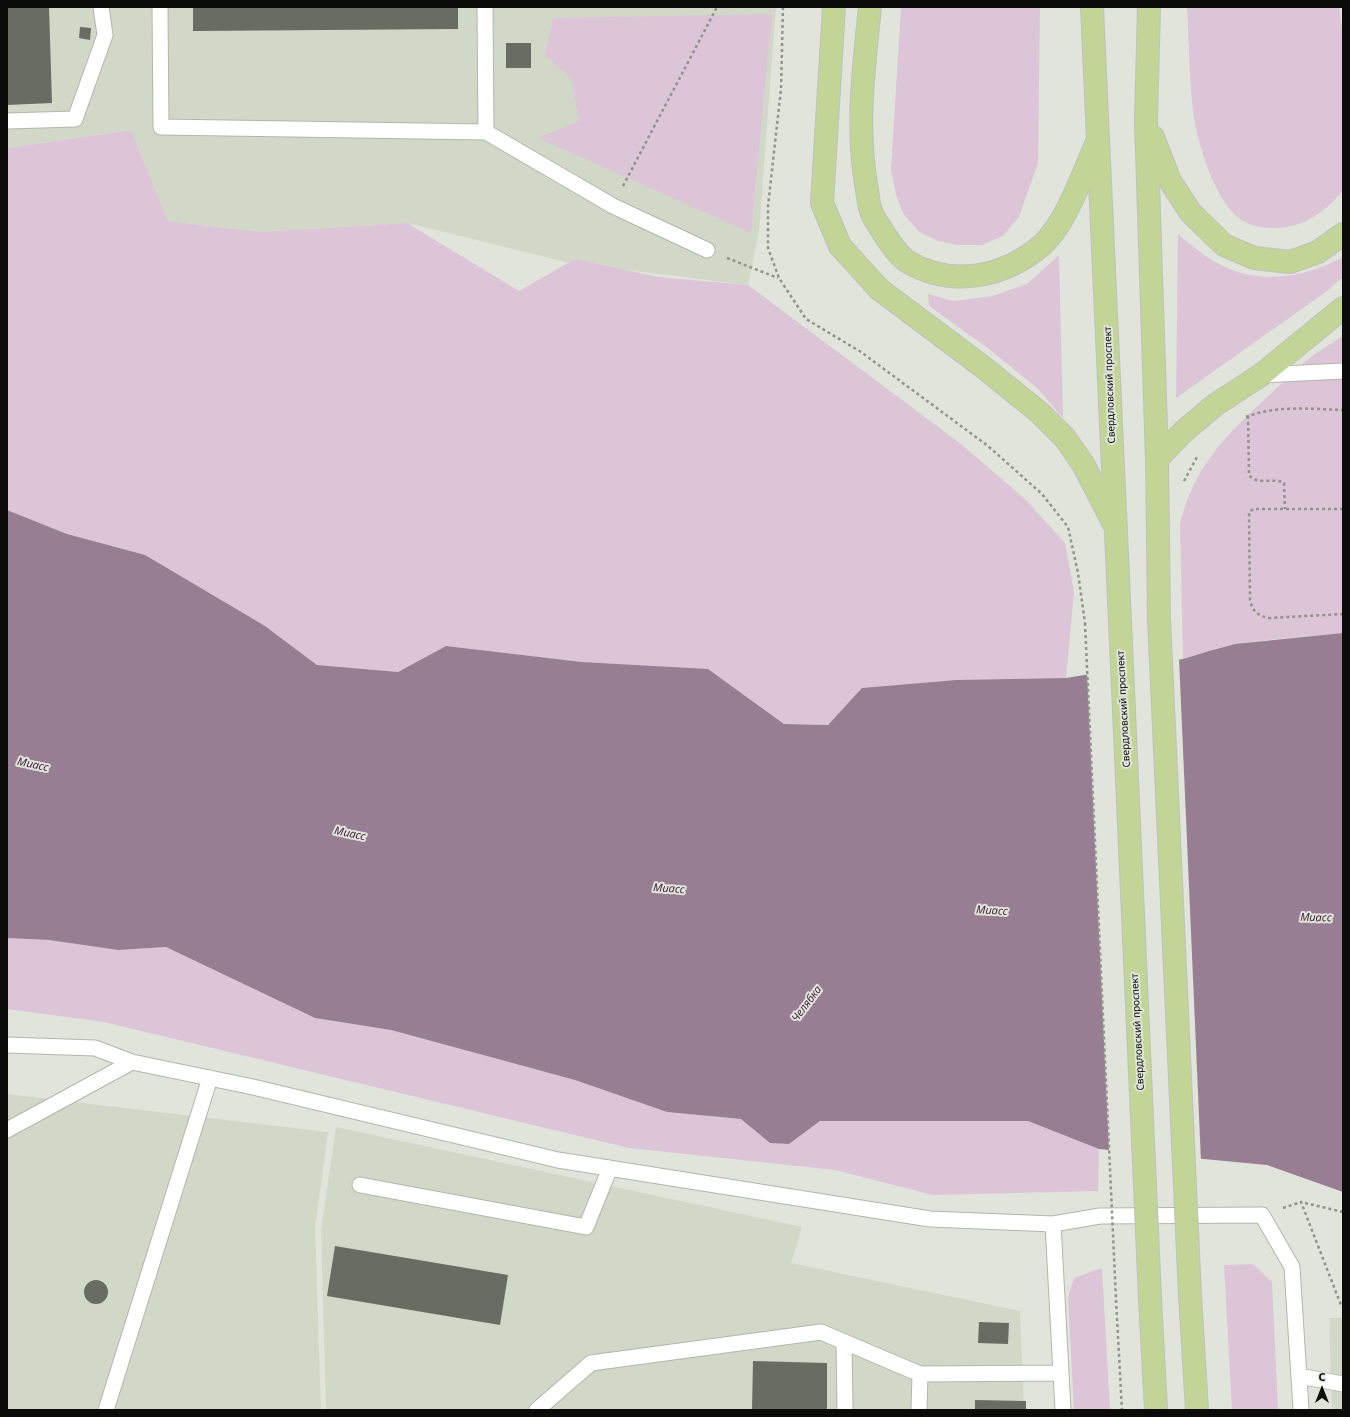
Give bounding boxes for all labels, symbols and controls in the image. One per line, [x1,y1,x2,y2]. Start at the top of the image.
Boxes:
street label: Свердловский проспект [1102,326,1118,444]
street label: Свердловский проспект [1115,650,1133,768]
water label: Миасс [16,755,50,775]
water label: Миасс [333,824,367,844]
water label: Миасс [653,881,685,897]
water label: Миасс [976,904,1008,918]
water label: Миасс [1300,911,1332,925]
street label: Свердловский проспект [1129,973,1147,1091]
water label: Челябка [789,983,825,1025]
north arrow [1302,1369,1342,1409]
text: С [1318,1369,1326,1384]

